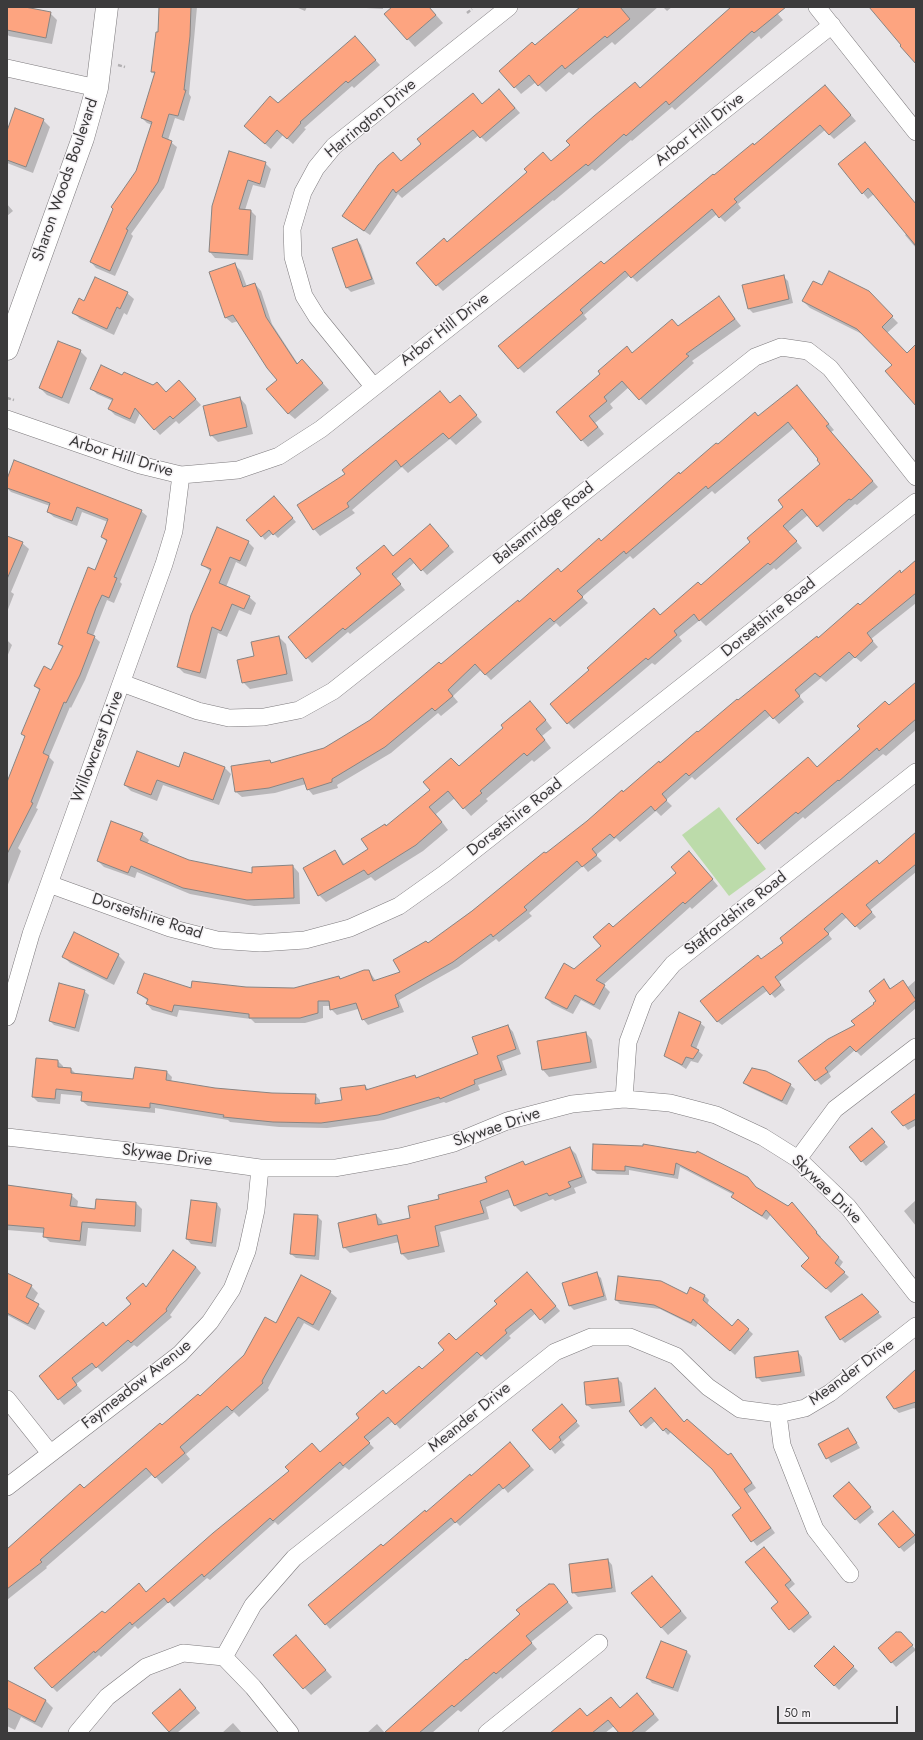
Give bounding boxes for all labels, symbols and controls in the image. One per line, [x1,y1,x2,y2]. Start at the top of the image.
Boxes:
street label: Harrington Drive [321,75,421,163]
street label: Arbor Hill Drive [652,89,748,171]
street label: Sharon Woods Boulevard [29,96,103,264]
street label: Arbor Hill Drive [397,289,493,371]
street label: Arbor Hill Drive [67,432,175,482]
street label: Balsamridge Road [490,479,598,569]
street label: Dorsetshire Road [718,574,820,662]
street label: Willowcrest Drive [68,688,128,806]
street label: Dorsetshire Road [464,775,566,861]
street label: Staffordshire Road [681,868,791,960]
street label: Dorsetshire Road [89,890,205,944]
street label: Skywae Drive [451,1104,543,1152]
street label: Skywae Drive [121,1141,213,1171]
street label: Skywae Drive [787,1152,865,1228]
street label: Faymeadow Avenue [78,1336,196,1434]
street label: Meander Drive [806,1336,898,1410]
street label: Meander Drive [425,1379,515,1457]
scale bar [779,1698,900,1724]
text: 50 m [784,1704,811,1722]

